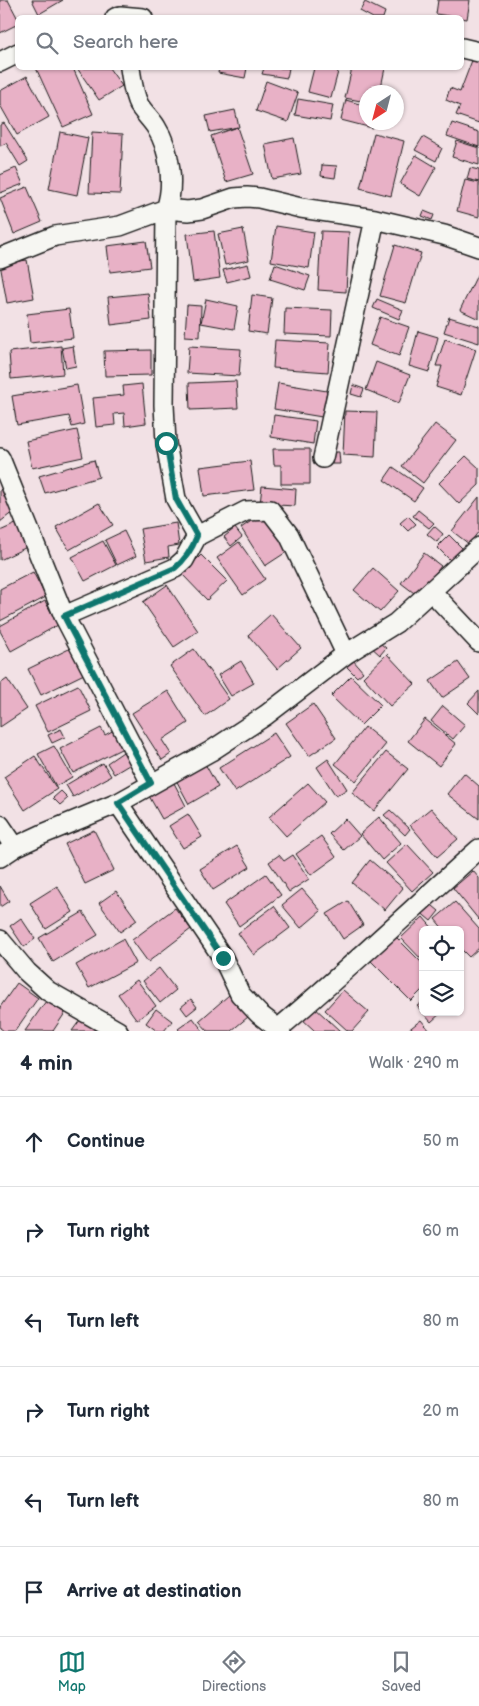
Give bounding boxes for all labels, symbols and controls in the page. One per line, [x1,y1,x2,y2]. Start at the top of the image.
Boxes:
search box [15,15,464,70]
icon: search [33,29,61,57]
text: Search here [73,31,178,54]
north arrow [359,85,404,130]
route start [155,432,178,455]
map controls [419,926,464,1016]
button: locate [419,926,464,971]
route end [212,947,235,970]
button: layers [419,971,464,1016]
text: 4 min [20,1051,73,1076]
text: Walk · 290 m [369,1054,459,1073]
icon: ahead [20,1128,48,1156]
text: Continue [67,1130,145,1153]
text: 50 m [423,1132,459,1151]
icon: right [20,1218,48,1246]
text: Turn right [67,1220,150,1243]
text: 60 m [422,1222,459,1241]
icon: left [20,1308,48,1336]
text: Turn left [67,1310,139,1333]
text: 80 m [423,1312,459,1331]
icon: right [20,1398,48,1426]
text: Turn right [67,1400,150,1423]
text: 20 m [423,1402,459,1421]
icon: left [20,1488,48,1516]
text: Turn left [67,1490,139,1513]
text: 80 m [423,1492,459,1511]
icon: arrive [20,1578,48,1606]
text: Arrive at destination [67,1580,242,1603]
tab: Map [58,1648,86,1695]
tab: Directions [202,1648,266,1695]
tab: Saved [382,1648,421,1695]

